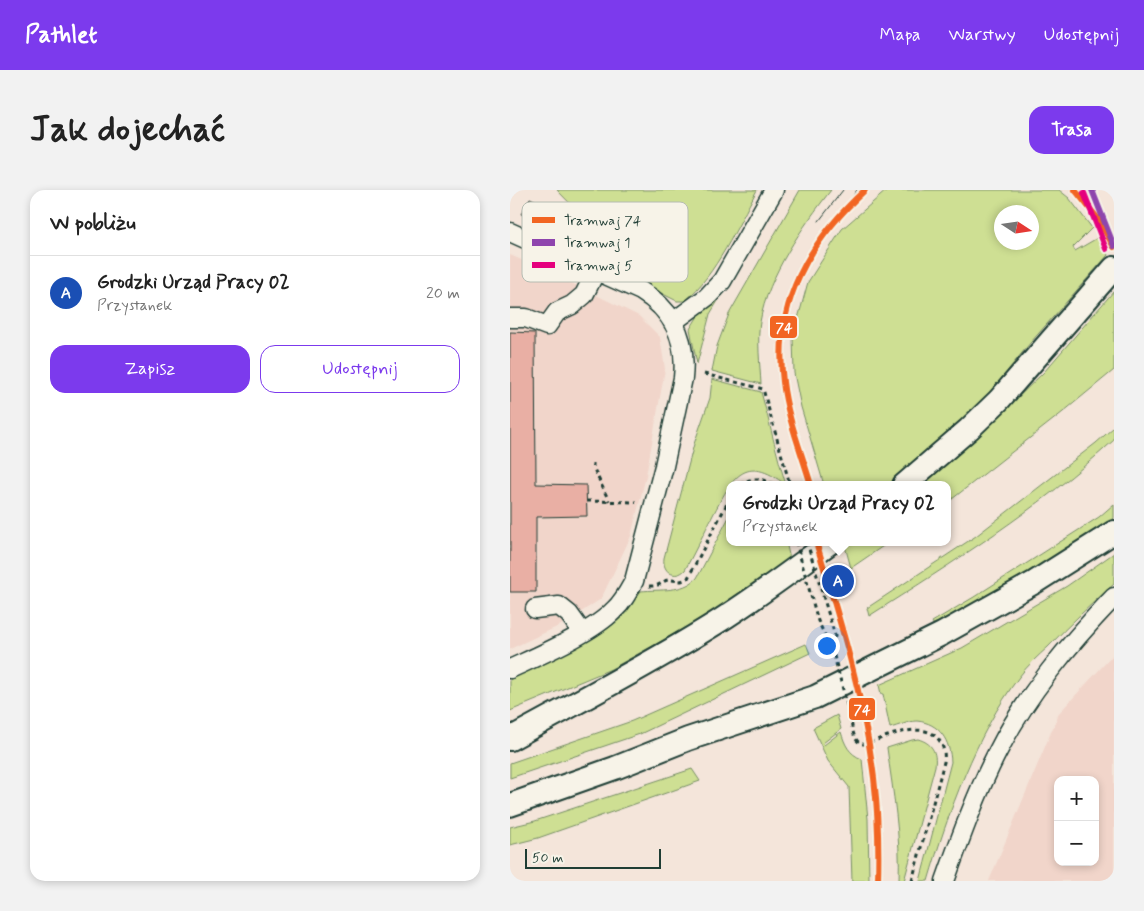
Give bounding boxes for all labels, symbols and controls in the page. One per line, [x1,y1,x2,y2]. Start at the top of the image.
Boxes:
text: Pathlet [25,20,97,51]
text: Mapa [880,23,921,47]
text: Warstwy [949,23,1016,47]
text: Udostępnij [1044,23,1119,47]
button: Trasa [1029,106,1114,154]
text: Jak dojechać [30,107,225,153]
legend [522,202,688,282]
north arrow [994,205,1039,250]
text: W pobliżu [50,209,136,237]
text: Tramwaj 74 [564,212,642,230]
text: Tramwaj 1 [564,234,631,252]
text: Tramwaj 5 [564,257,633,275]
text: Grodzki Urząd Pracy 02 [97,270,289,295]
text: A [61,283,71,304]
text: 20 m [426,283,460,304]
text: Przystanek [97,295,172,316]
line badge: 74 [769,315,798,339]
text: 74 [776,319,793,337]
button: Zapisz [50,345,250,393]
button: Udostępnij [260,345,460,393]
popup [726,481,951,546]
text: Grodzki Urząd Pracy 02 [742,491,935,516]
text: Przystanek [742,516,817,537]
pin: A [822,562,854,600]
your location [814,633,840,659]
line badge: 74 [848,697,876,721]
text: 74 [854,701,871,719]
map controls [1054,776,1099,866]
button: + [1054,776,1099,821]
button: − [1054,821,1099,866]
scale bar [525,846,661,869]
text: 50 m [532,849,563,867]

